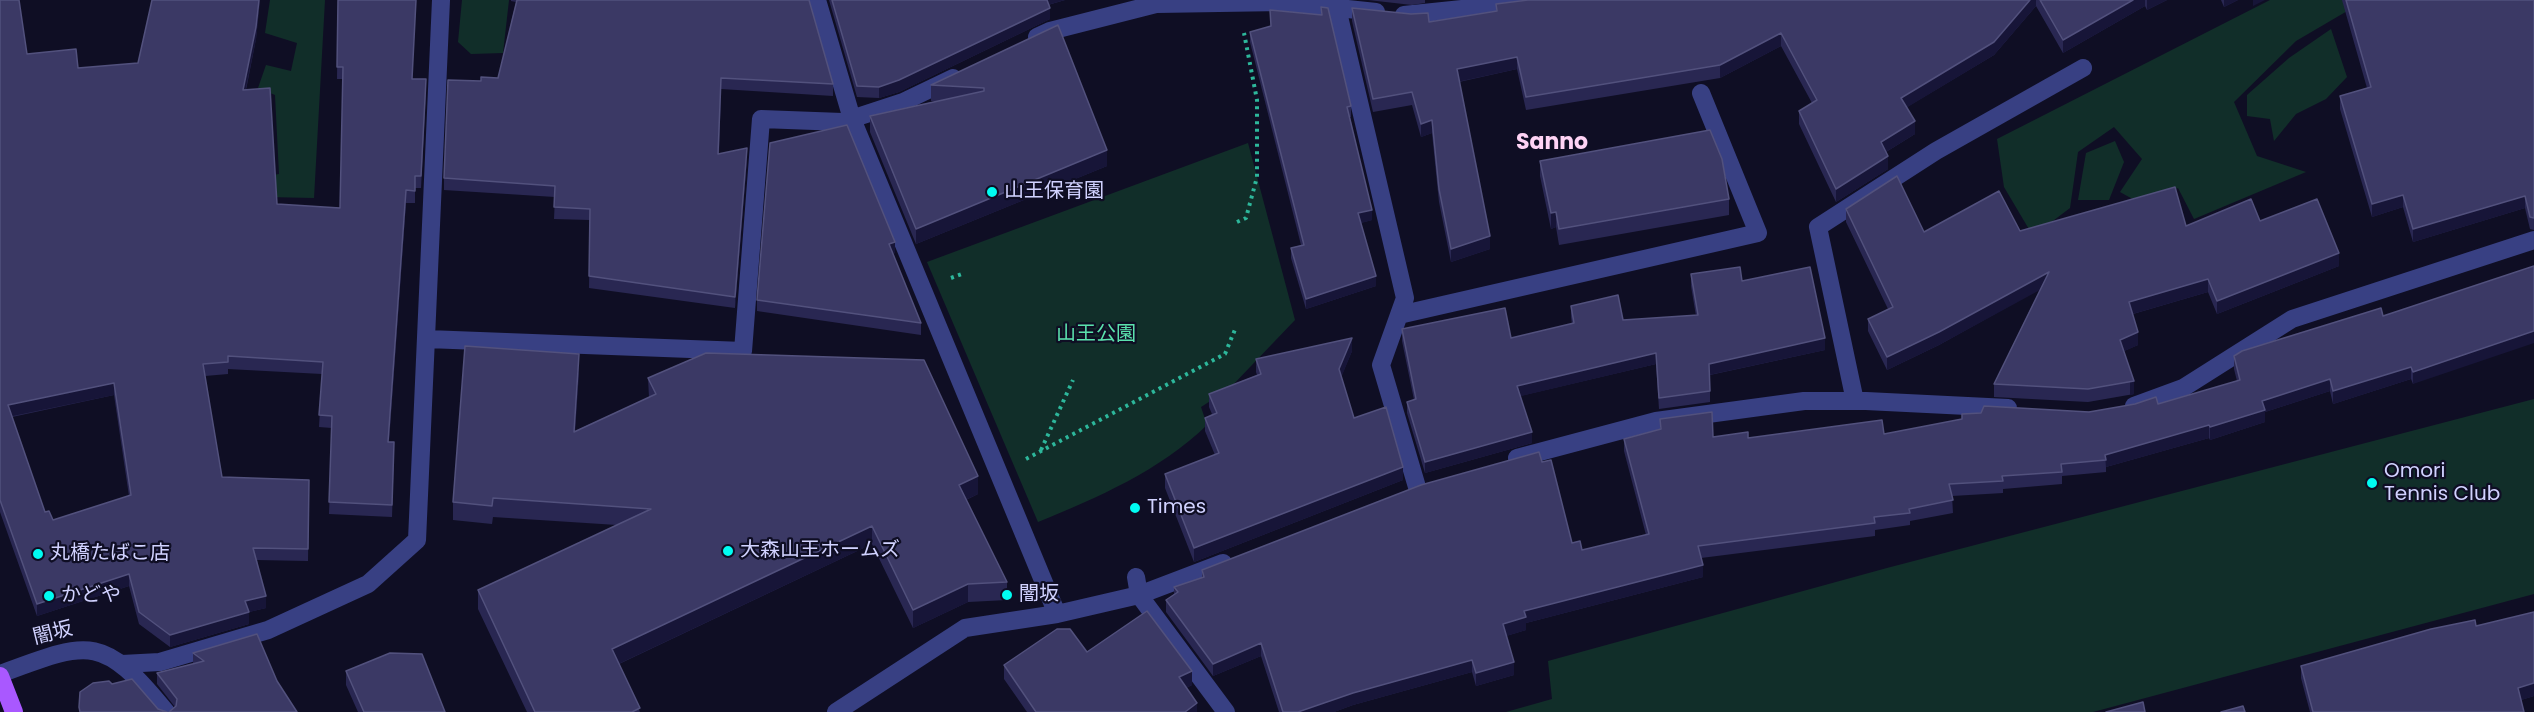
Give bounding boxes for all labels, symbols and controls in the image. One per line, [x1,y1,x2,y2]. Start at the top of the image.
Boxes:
district label: Sanno [1516,130,1588,156]
place label: 山王保育園 [1004,180,1104,204]
marker: 山王保育園 [985,185,999,199]
park label: 山王公園 [1056,323,1136,347]
place label: Omori Tennis Club [2384,460,2500,507]
marker: Omori Tennis Club [2365,476,2379,490]
place label: Times [1147,496,1206,520]
marker: Times [1128,501,1142,515]
place label: 大森山王ホームズ [740,539,900,563]
place label: 丸橋たばこ店 [50,542,170,566]
marker: 大森山王ホームズ [721,544,735,558]
marker: 丸橋たばこ店 [31,547,45,561]
place label: 闇坂 [1019,583,1059,607]
place label: かどや [61,584,121,608]
marker: 闇坂 [1000,588,1014,602]
marker: かどや [42,589,56,603]
street label: 闇坂 [31,618,75,650]

